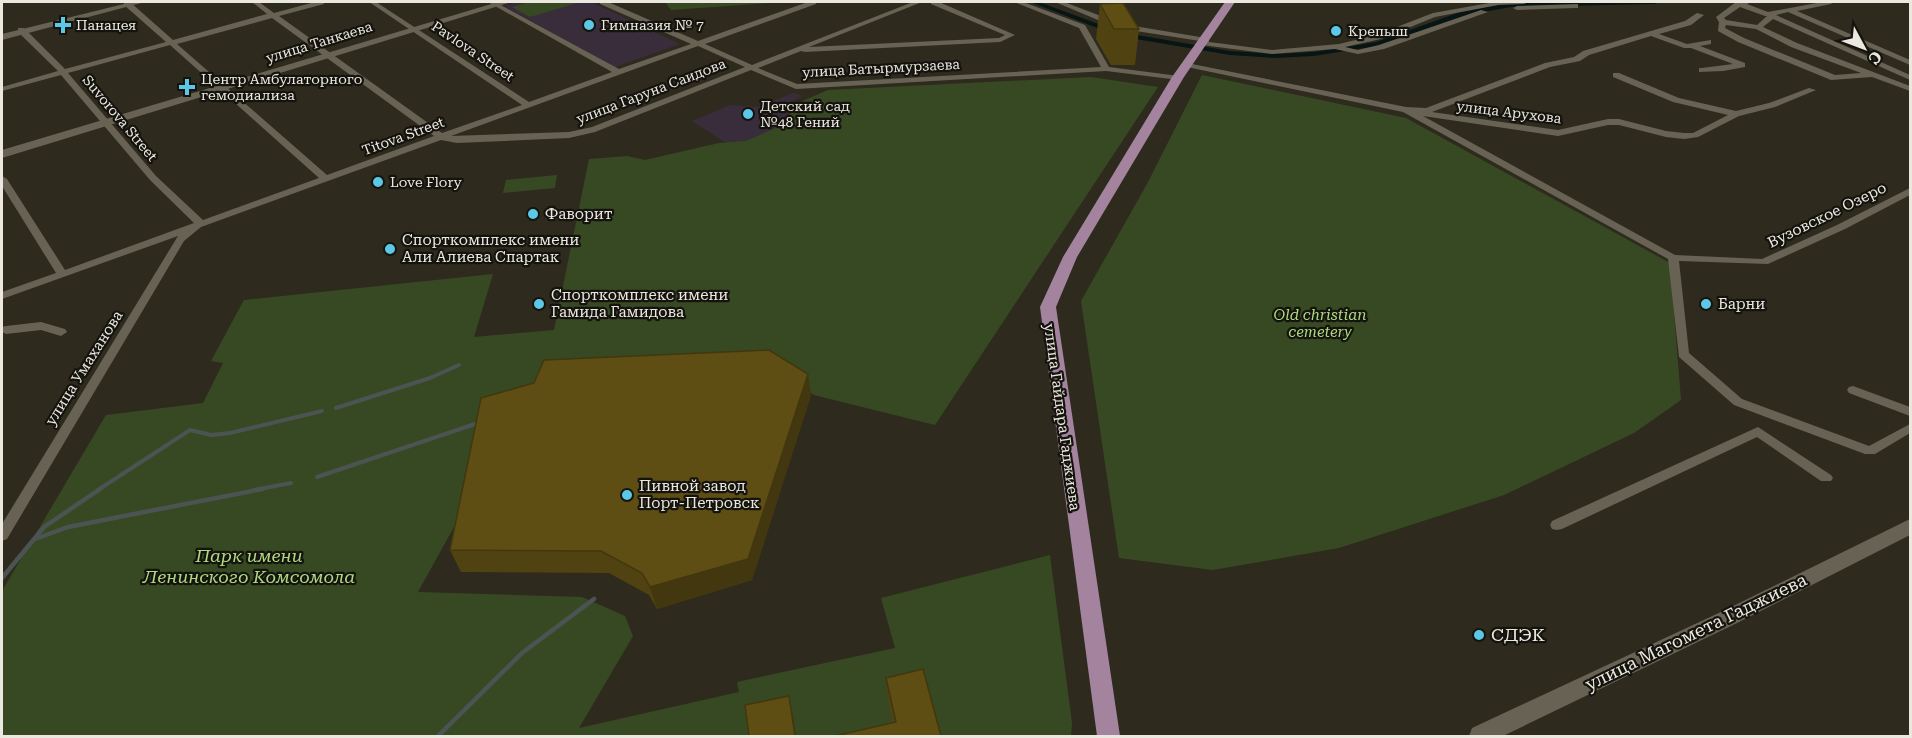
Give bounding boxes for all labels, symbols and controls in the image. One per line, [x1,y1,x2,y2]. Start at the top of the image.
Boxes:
marker: Панацея [54,16,72,34]
place label: Панацея [76,17,136,33]
place label: Гимназия № 7 [601,17,704,33]
street label: улица Танкаева [264,18,375,66]
street label: Pavlova Street [429,18,517,84]
marker: Гимназия № 7 [582,18,596,32]
north arrow [1834,18,1894,78]
place label: Крепыш [1348,23,1408,39]
marker: Крепыш [1329,24,1343,38]
text: С [1864,47,1886,68]
street label: улица Гаруна Саидова [574,55,728,127]
street label: улица Батырмурзаева [802,56,961,80]
place label: Центр Амбулаторного гемодиализа [201,71,362,103]
street label: Suvorova Street [80,72,160,164]
marker: Центр Амбулаторного гемодиализа [178,78,196,96]
place label: Детский сад №48 Гений [760,98,850,130]
street label: улица Арухова [1456,98,1563,126]
marker: Детский сад №48 Гений [741,107,755,121]
street label: Titova Street [360,114,446,158]
place label: Love Flory [390,174,462,190]
marker: Love Flory [371,175,385,189]
street label: Вузовское Озеро [1765,178,1889,252]
place label: Фаворит [545,205,612,223]
marker: Фаворит [526,207,540,221]
place label: Спорткомплекс имени Али Алиева Спартак [402,231,579,266]
marker: Спорткомплекс имени Али Алиева Спартак [383,242,397,256]
place label: Спорткомплекс имени Гамида Гамидова [551,286,728,321]
place label: Барни [1718,295,1765,313]
marker: Спорткомплекс имени Гамида Гамидова [532,297,546,311]
marker: Барни [1699,297,1713,311]
park label: Old сhristian cemetery [1274,306,1366,341]
street label: улица Умаханова [41,307,127,429]
street label: улица Гайдара Гаджиева [1040,322,1084,512]
place label: Пивной завод Порт-Петровск [639,477,760,512]
marker: Пивной завод Порт-Петровск [620,488,634,502]
park label: Парк имени Ленинского Комсомола [142,545,355,587]
street label: улица Магомета Гаджиева [1582,569,1810,694]
place label: СДЭК [1491,624,1545,645]
marker: СДЭК [1472,628,1486,642]

